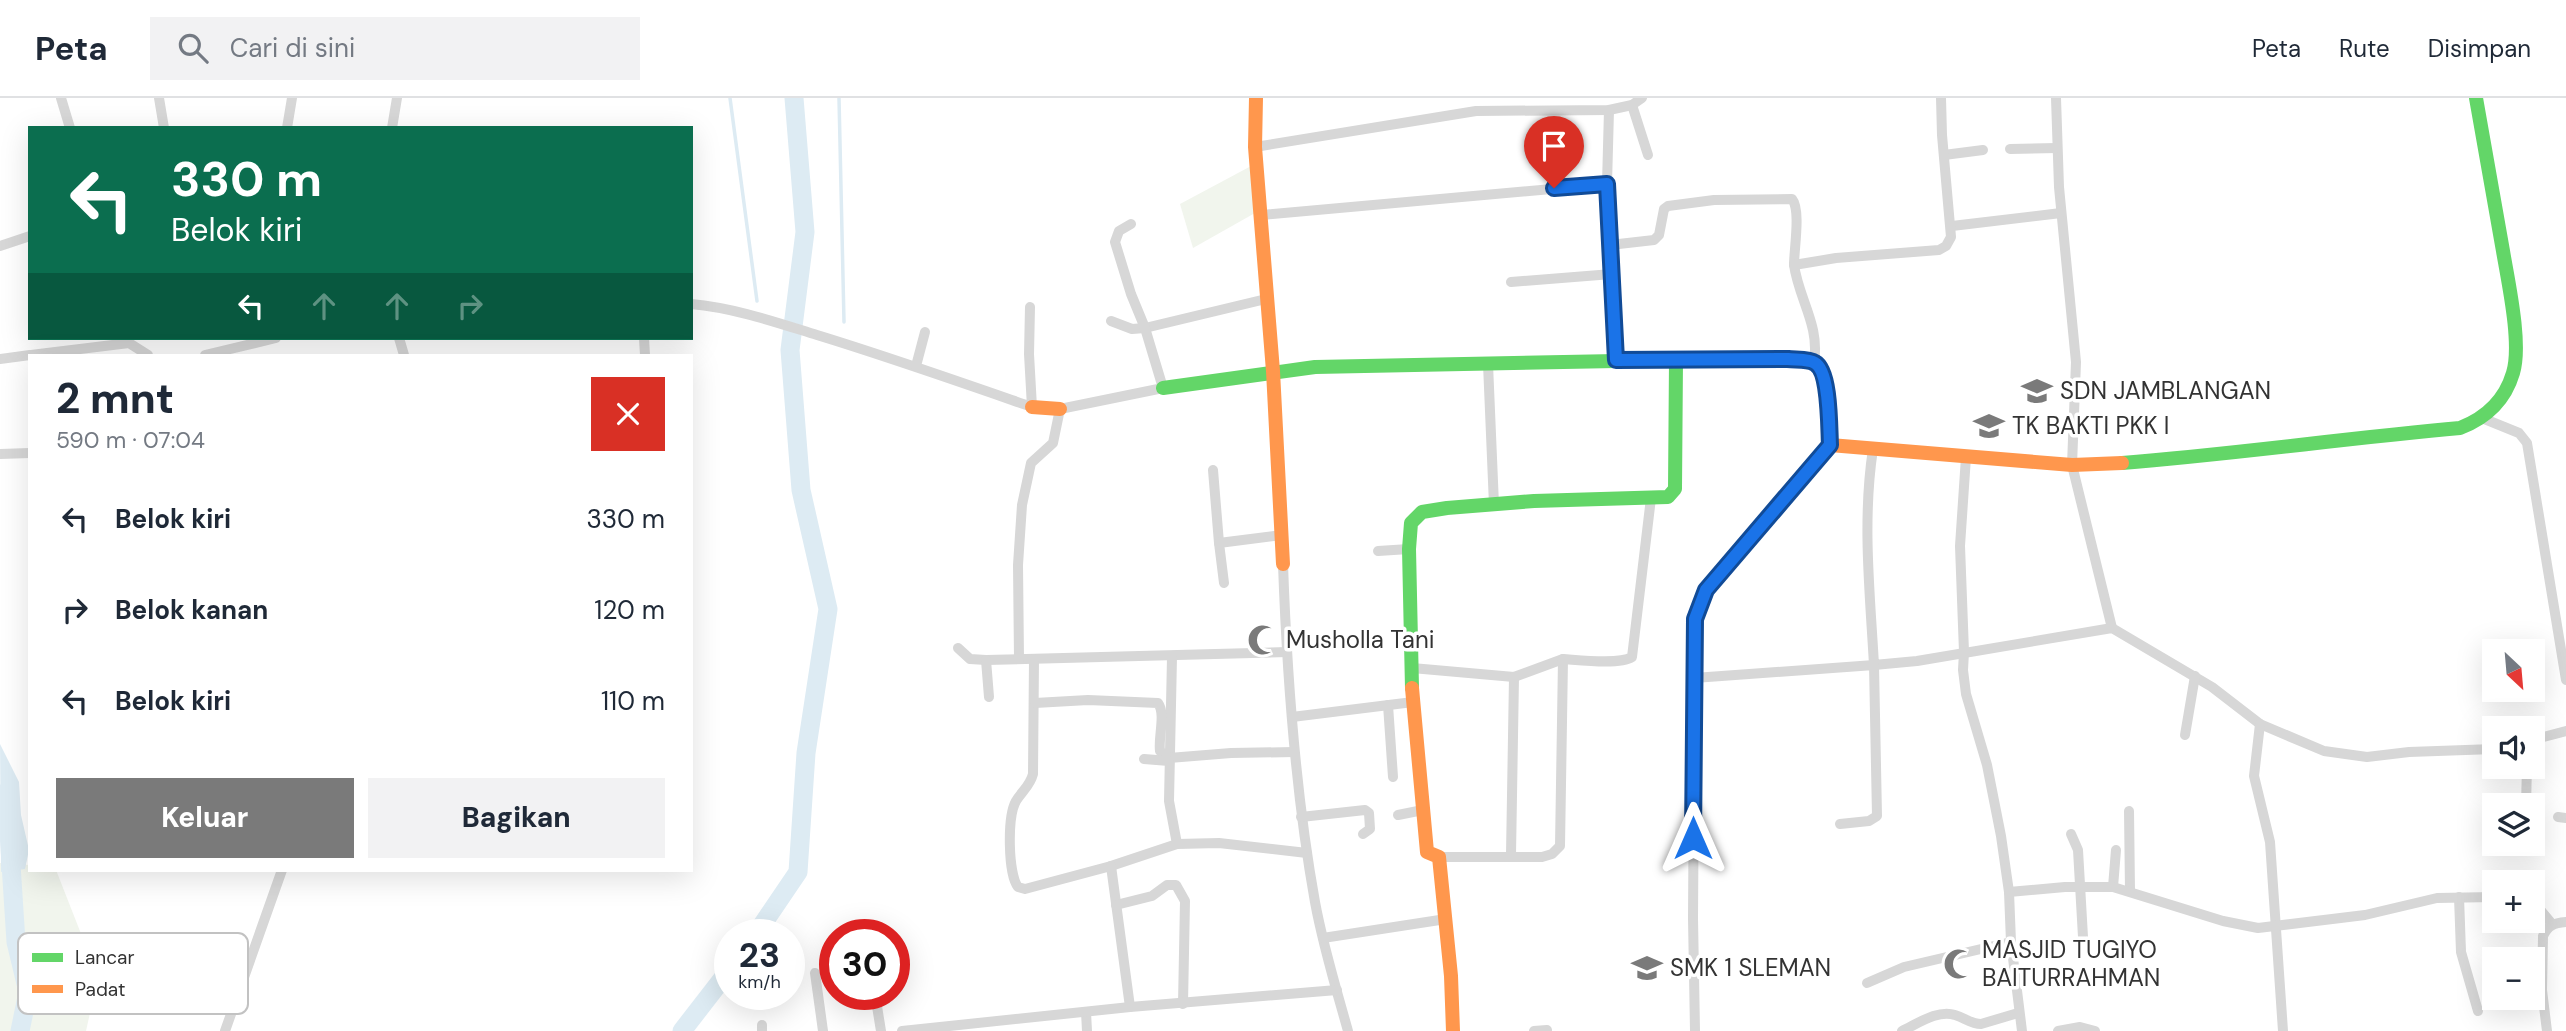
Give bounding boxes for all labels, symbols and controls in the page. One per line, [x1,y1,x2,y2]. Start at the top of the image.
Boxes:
search box [150,17,640,80]
text: Peta [35,27,108,70]
icon: search [174,29,212,67]
text: Cari di sini [230,31,355,65]
text: Peta [2252,33,2301,64]
text: Rute [2339,33,2390,64]
text: Disimpan [2428,33,2531,64]
pin [1524,116,1584,188]
icon: arrive [1535,127,1573,165]
text: 330 m [171,147,322,211]
icon: left [56,154,147,245]
text: Belok kiri [171,209,303,251]
icon: left [232,287,270,325]
icon: ahead [305,287,343,325]
icon: ahead [378,287,416,325]
icon: right [451,287,489,325]
text: 2 mnt [56,371,174,426]
school or university icon: SDN JAMBLANGAN [2020,374,2054,408]
place label: SDN JAMBLANGAN [2060,375,2271,406]
button: close [591,377,665,451]
school or university icon: TK BAKTI PKK I [1972,409,2006,443]
place label: TK BAKTI PKK I [2012,410,2169,441]
text: 590 m · 07:04 [56,425,205,455]
icon: left [56,500,94,538]
text: Belok kiri [115,502,231,536]
text: 330 m [586,502,665,536]
icon: right [56,591,94,629]
text: Belok kanan [115,593,268,627]
text: 120 m [594,593,665,627]
mosque icon: Musholla Tani [1246,623,1280,657]
place label: Musholla Tani [1286,624,1434,655]
north arrow [2482,639,2544,702]
map controls [2482,639,2545,1010]
icon: left [56,682,94,720]
text: Belok kiri [115,684,231,718]
text: 110 m [601,684,665,718]
button: sound [2482,716,2545,779]
button: Keluar [56,778,354,858]
button: Bagikan [368,778,665,858]
button: layers [2482,793,2545,856]
position arrow [1656,801,1730,875]
button: + [2482,870,2545,933]
speed limit sign: 30 [819,919,910,1010]
text: 23 [739,932,780,978]
legend [18,933,248,1014]
place label: MASJID TUGIYO BAITURRAHMAN [1982,934,2160,993]
text: Lancar [75,945,135,970]
mosque icon: MASJID TUGIYO BAITURRAHMAN [1942,947,1976,981]
button: − [2482,947,2545,1010]
school or university icon: SMK 1 SLEMAN [1630,951,1664,985]
place label: SMK 1 SLEMAN [1670,952,1831,983]
text: km/h [738,970,781,994]
text: Padat [75,977,125,1002]

